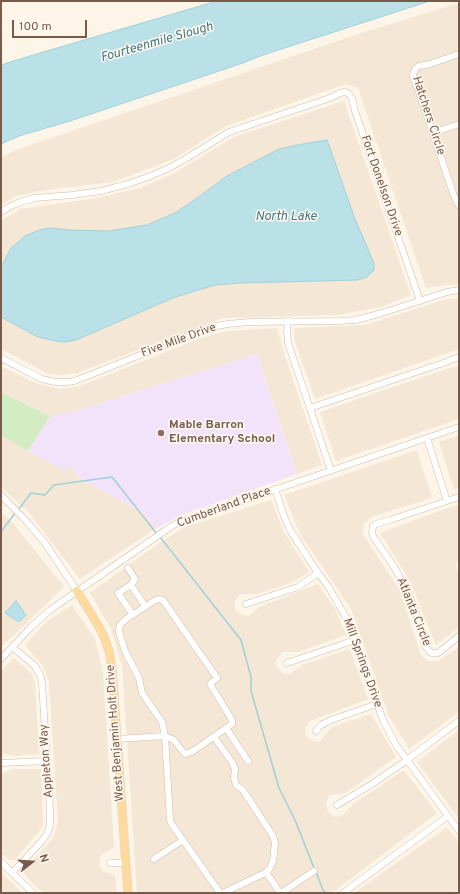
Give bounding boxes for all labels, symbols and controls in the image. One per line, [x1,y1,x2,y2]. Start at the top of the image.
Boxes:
scale bar [14,12,89,38]
text: 100 m [19,19,52,35]
water label: Fourteenmile Slough [99,20,215,66]
street label: Hatchers Circle [409,75,447,157]
street label: Fort Donelson Drive [357,134,405,238]
water label: North Lake [255,209,317,225]
street label: Five Mile Drive [140,321,218,361]
place label: Mable Barron Elementary School [169,419,275,447]
marker: Mable Barron Elementary School [156,428,166,438]
street label: Cumberland Place [175,484,273,532]
street label: Atlanta Circle [393,576,433,648]
street label: Mill Springs Drive [339,616,385,710]
street label: West Benjamin Holt Drive [104,664,128,802]
street label: Appleton Way [37,724,57,798]
north arrow [12,842,52,882]
text: N [36,853,51,864]

